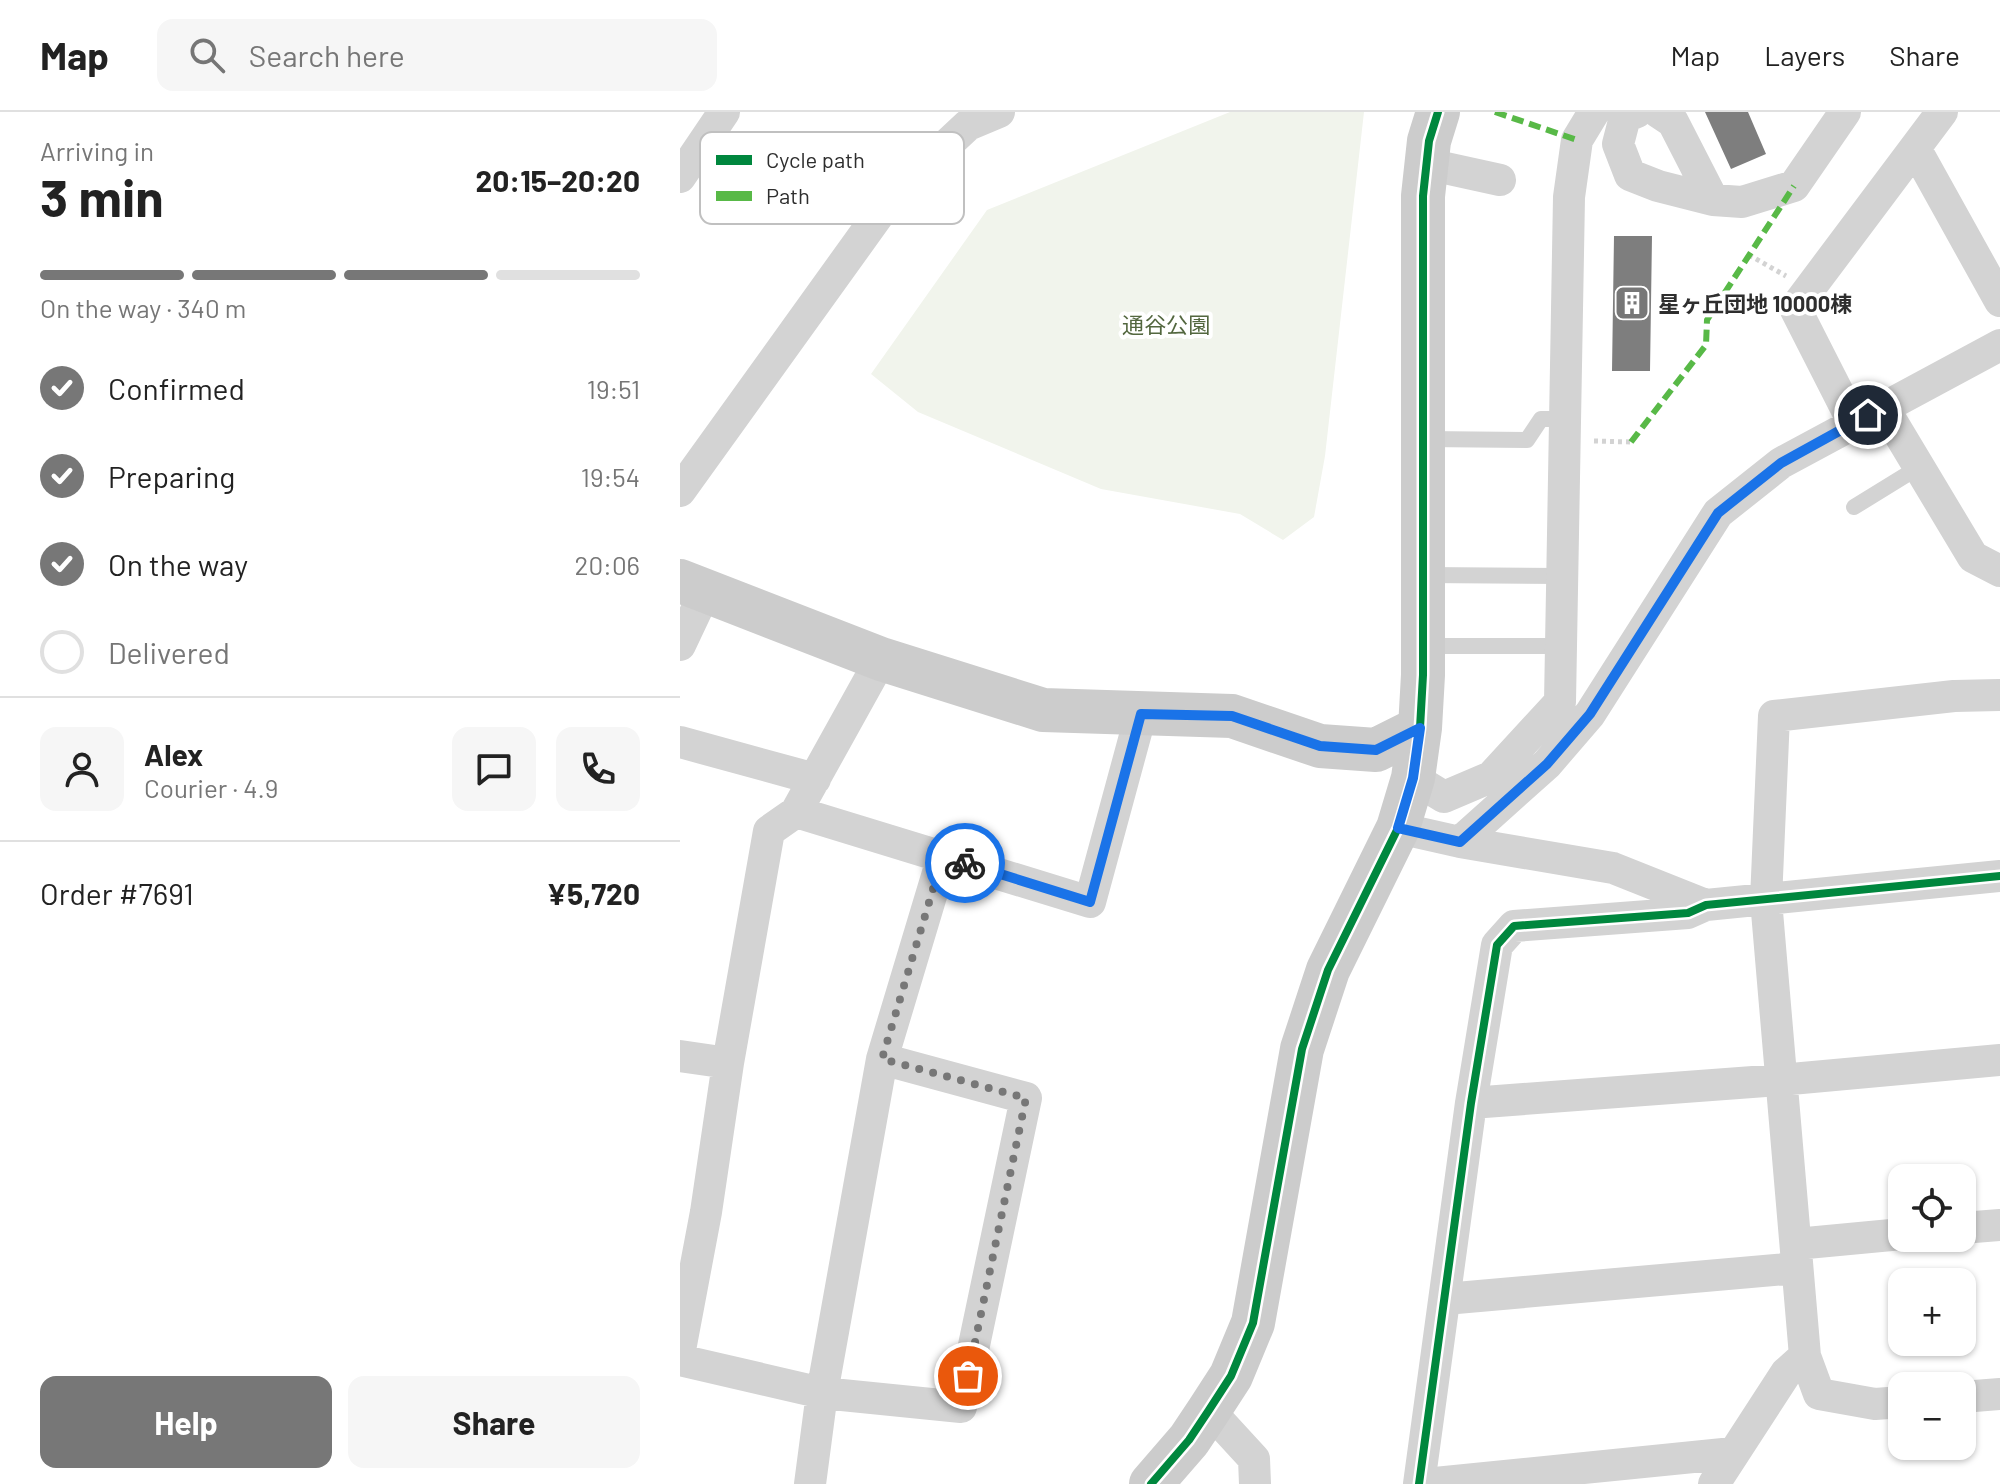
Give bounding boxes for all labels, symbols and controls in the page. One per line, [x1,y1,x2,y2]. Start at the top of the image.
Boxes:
search box [157,19,717,91]
text: Map [40,32,109,78]
icon: search [185,33,229,77]
text: Search here [249,37,405,73]
text: Map [1670,38,1720,72]
text: Layers [1764,38,1845,72]
text: Share [1889,38,1960,72]
legend [700,132,964,224]
text: Arriving in [40,135,154,166]
text: Cycle path [766,146,865,172]
text: 20:15–20:20 [475,162,640,198]
text: 3 min [40,165,164,227]
text: Path [766,182,810,208]
building icon: 星ヶ丘団地 10000棟 [1613,284,1651,322]
place label: 星ヶ丘団地 10000棟 [1658,290,1852,316]
text: On the way · 340 m [40,292,246,323]
park label: 通谷公園 [1122,311,1210,337]
icon: check [40,366,84,410]
text: Confirmed [108,370,245,406]
text: 19:51 [587,373,640,404]
pin [1834,381,1902,449]
icon: home [1846,393,1890,437]
icon: check [40,454,84,498]
text: Preparing [108,458,235,494]
text: 19:54 [581,461,640,492]
icon: check [40,542,84,586]
text: On the way [108,546,248,582]
text: 20:06 [574,549,640,580]
text: Delivered [108,634,230,670]
button: person [40,727,124,811]
button: chat [452,727,536,811]
button: phone [556,727,640,811]
text: Alex [144,736,203,772]
text: Courier · 4.9 [144,772,278,803]
courier [925,823,1005,903]
icon: bike [943,841,987,885]
text: Order #7691 [40,875,194,911]
text: ¥5,720 [547,875,640,911]
map controls [1888,1164,1976,1460]
button: locate [1888,1164,1976,1252]
button: + [1888,1268,1976,1356]
pin [934,1342,1002,1410]
icon: bag [946,1354,990,1398]
button: − [1888,1372,1976,1460]
button: Help [40,1376,332,1468]
button: Share [348,1376,640,1468]

